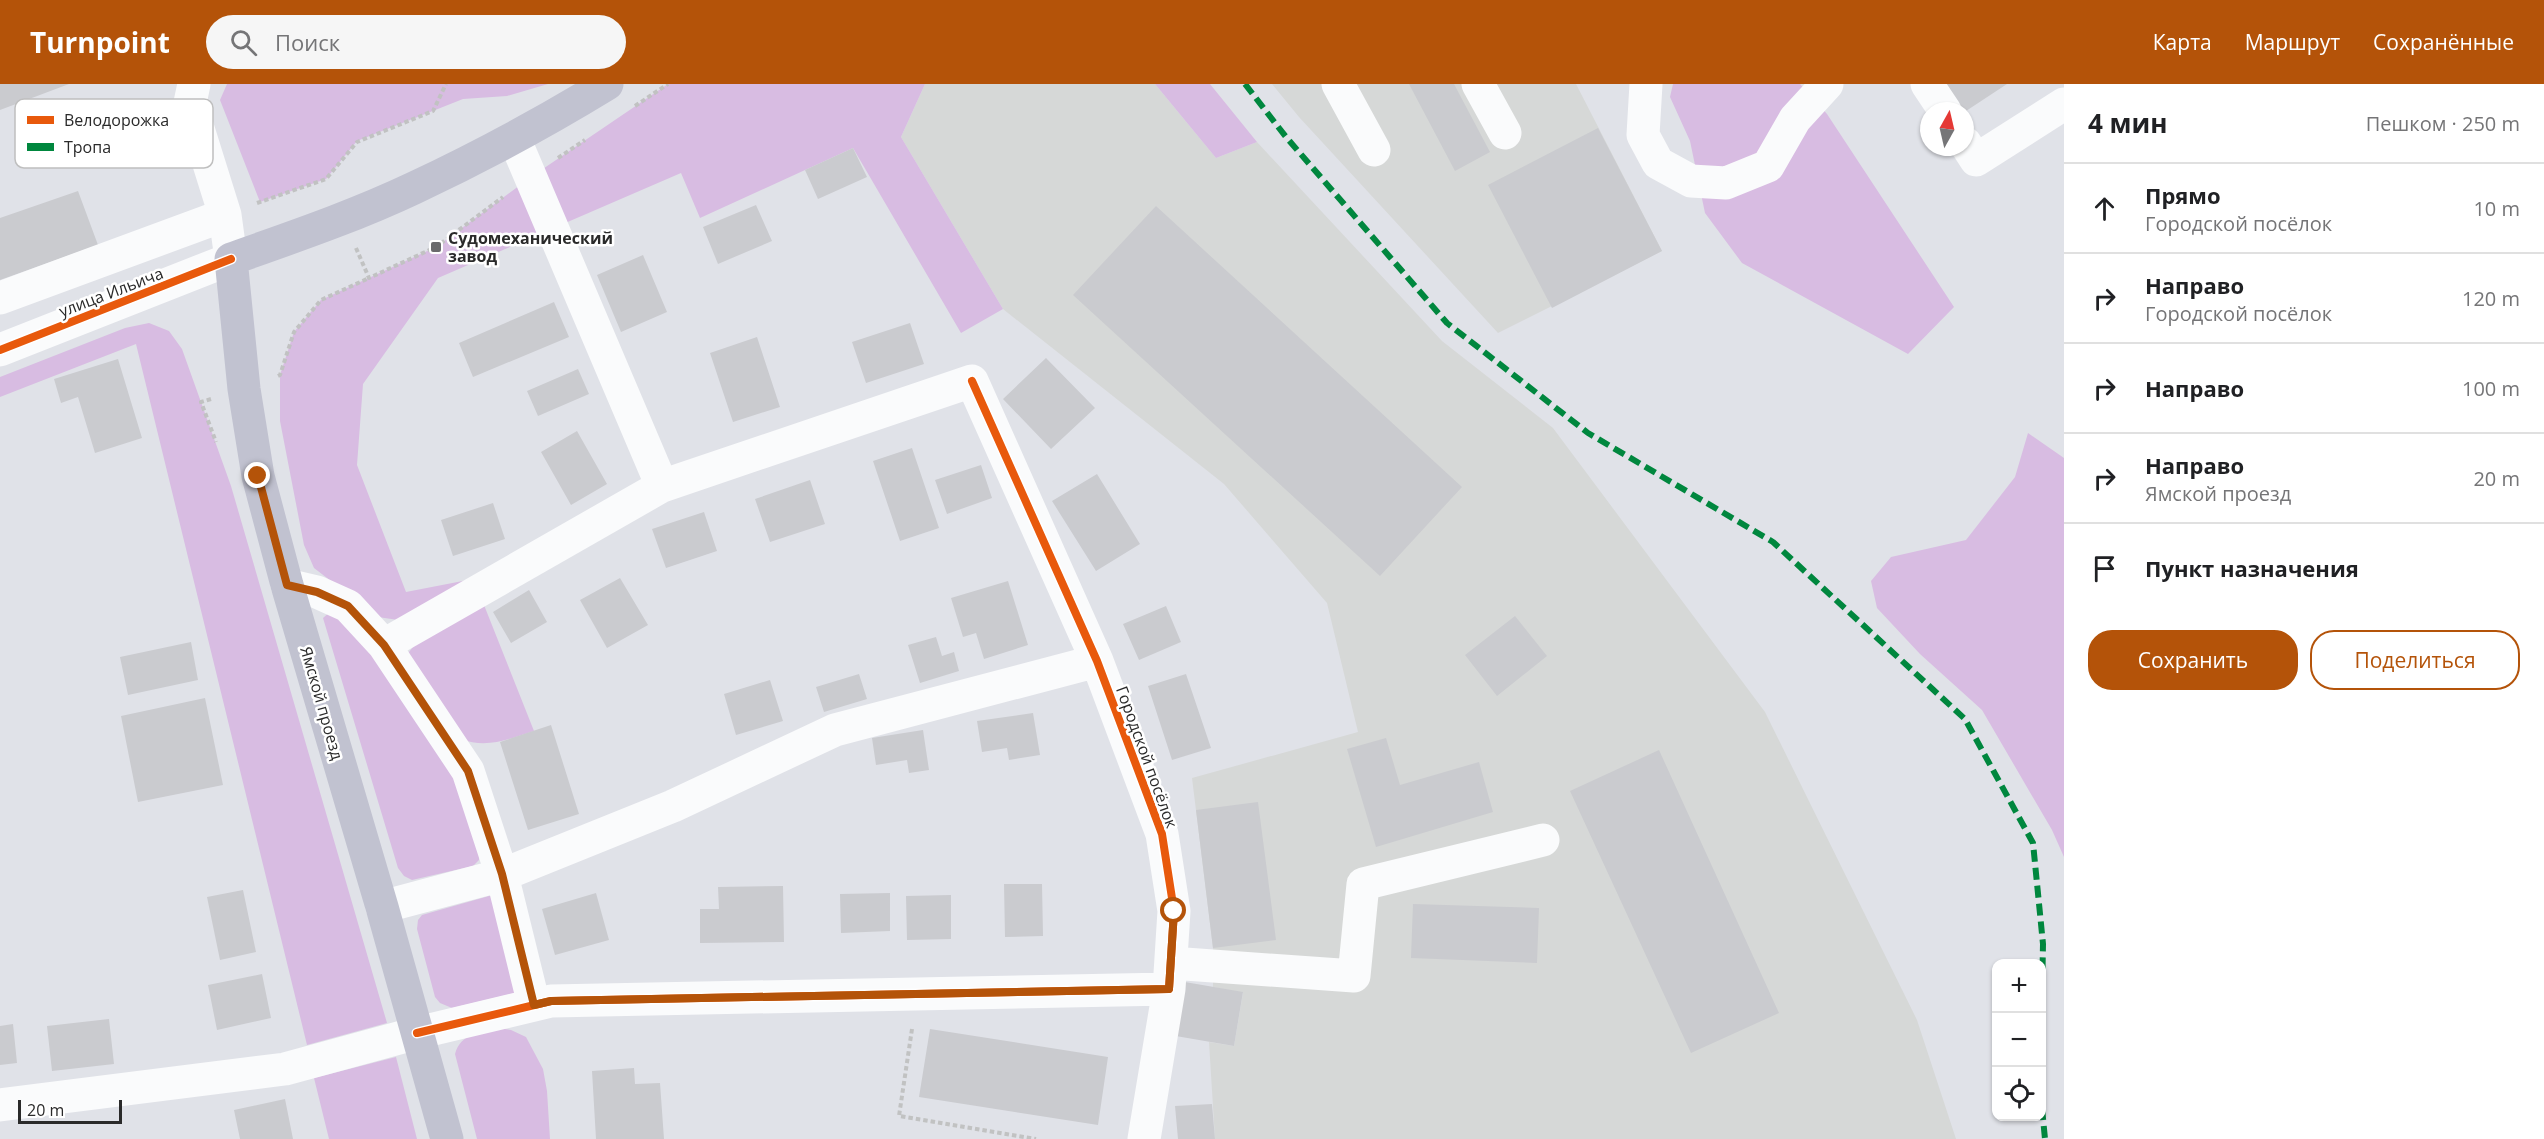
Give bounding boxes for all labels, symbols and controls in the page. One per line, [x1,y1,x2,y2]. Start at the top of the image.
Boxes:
search box [206,15,626,69]
text: Turnpoint [30,23,170,61]
icon: search [227,26,260,59]
text: Поиск [275,27,340,57]
text: Карта [2153,28,2212,56]
text: Маршрут [2245,28,2340,56]
text: Сохранённые [2373,28,2514,56]
legend [15,99,213,168]
north arrow [1920,102,1974,156]
text: 4 мин [2088,105,2168,141]
text: Велодорожка [64,109,169,131]
text: Пешком · 250 m [2366,110,2520,137]
text: Тропа [64,136,111,158]
text: Прямо [2145,180,2221,210]
icon: ahead [2088,192,2121,225]
text: 10 m [2473,195,2520,222]
text: Городской посёлок [2145,210,2332,237]
place label: Судомеханический завод [448,227,613,267]
marker: Судомеханический завод [429,240,443,254]
street label: улица Ильича [56,262,166,322]
text: Направо [2145,270,2244,300]
icon: right [2088,282,2121,315]
text: 120 m [2462,285,2520,312]
text: Городской посёлок [2145,300,2332,327]
icon: right [2088,372,2121,405]
text: Направо [2145,373,2244,403]
text: 100 m [2462,375,2520,402]
text: Направо [2145,450,2244,480]
route end [244,462,270,488]
icon: right [2088,462,2121,495]
text: 20 m [2473,465,2520,492]
text: Ямской проезд [2145,480,2291,507]
icon: arrive [2088,552,2121,585]
text: Пункт назначения [2145,553,2359,583]
button: Сохранить [2088,630,2298,690]
button: Поделиться [2310,630,2520,690]
street label: Ямской проезд [295,644,349,762]
street label: Городской посёлок [1111,683,1183,832]
route start [1160,897,1186,923]
map controls [1992,959,2046,1121]
button: + [1992,959,2046,1013]
button: − [1992,1013,2046,1067]
button: locate [1992,1067,2046,1121]
scale bar [18,1097,122,1124]
text: 20 m [27,1099,64,1121]

